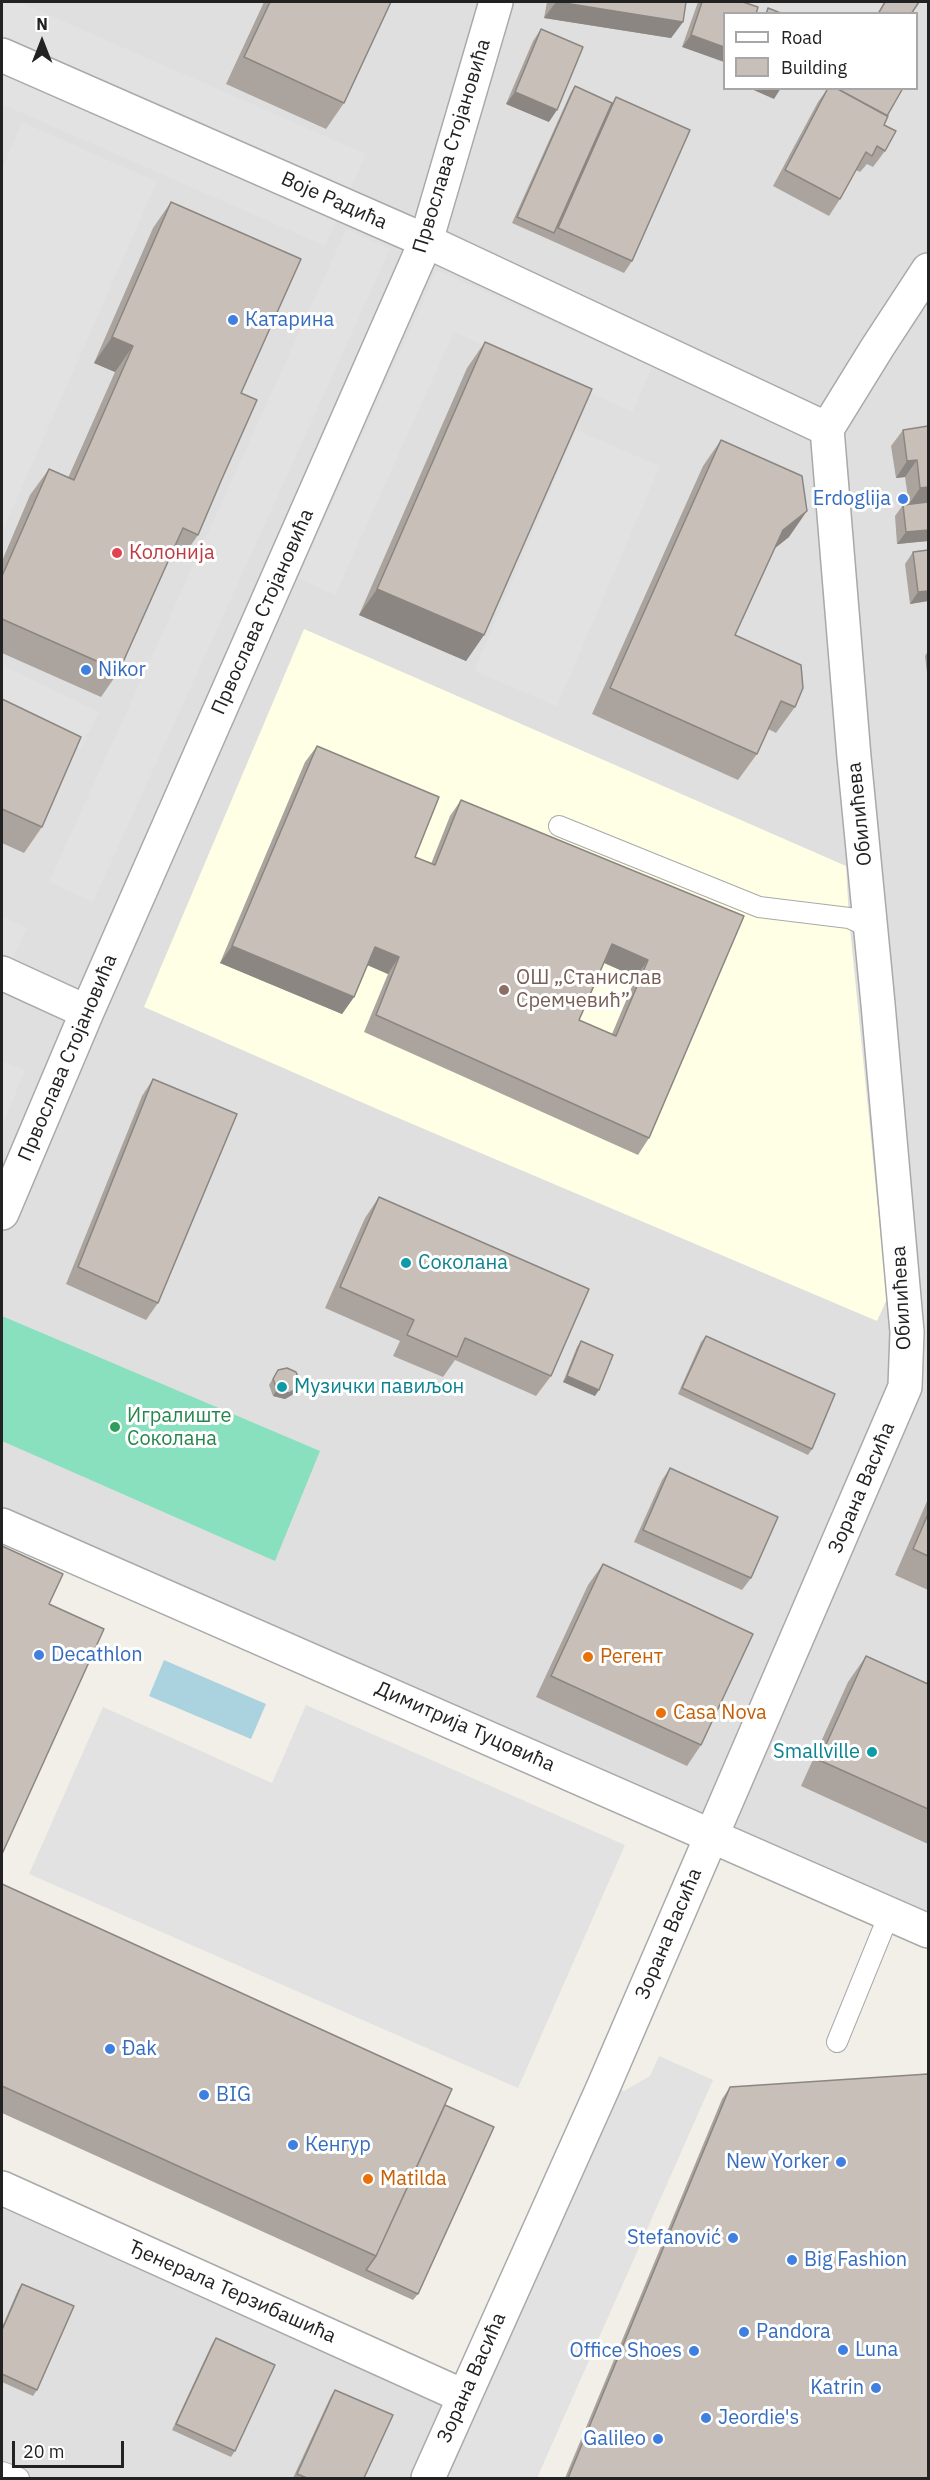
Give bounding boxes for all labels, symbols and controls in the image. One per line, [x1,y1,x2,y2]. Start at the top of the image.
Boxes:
north arrow [12,12,72,72]
legend [723,12,918,90]
text: N [36,14,48,34]
text: Road [781,26,822,49]
street label: Првослава Стојановића [408,36,496,256]
text: Building [781,56,847,79]
street label: Воје Радића [277,167,391,235]
place label: Катарина [245,308,334,332]
marker: Катарина [226,313,240,327]
place label: Erdoglija [813,487,891,511]
marker: Erdoglija [896,492,910,506]
street label: Првослава Стојановића [207,505,319,719]
place label: Колонија [129,541,215,565]
marker: Колонија [110,546,124,560]
place label: Nikor [98,658,146,682]
marker: Nikor [79,663,93,677]
street label: Обилићева [843,761,877,867]
street label: Првослава Стојановића [13,951,123,1165]
place label: ОШ „Станислав Сремчевић” [516,966,662,1013]
marker: ОШ „Станислав Сремчевић” [497,983,511,997]
street label: Обилићева [887,1245,917,1351]
place label: Соколана [418,1251,508,1275]
marker: Соколана [399,1256,413,1270]
place label: Музички павиљон [294,1375,464,1399]
marker: Музички павиљон [275,1380,289,1394]
place label: Игралиште Соколана [127,1404,231,1451]
street label: Зорана Васића [824,1419,900,1557]
marker: Игралиште Соколана [108,1420,122,1434]
place label: Decathlon [51,1643,143,1667]
place label: Регент [600,1645,663,1669]
marker: Decathlon [32,1648,46,1662]
marker: Регент [581,1650,595,1664]
street label: Димитрија Туцовића [372,1677,558,1777]
place label: Casa Nova [673,1701,767,1725]
marker: Casa Nova [654,1706,668,1720]
place label: Smallville [773,1740,860,1764]
marker: Smallville [865,1745,879,1759]
street label: Зорана Васића [631,1865,707,2003]
place label: Đak [122,2037,157,2061]
marker: Đak [103,2042,117,2056]
place label: BIG [216,2083,251,2107]
marker: BIG [197,2088,211,2102]
place label: Кенгур [305,2133,371,2157]
marker: Кенгур [286,2138,300,2152]
place label: New Yorker [726,2150,829,2174]
marker: New Yorker [834,2155,848,2169]
place label: Matilda [380,2167,447,2191]
marker: Matilda [361,2172,375,2186]
place label: Stefanović [627,2226,721,2250]
marker: Stefanović [726,2231,740,2245]
street label: Ђенерала Терзибашића [124,2235,340,2349]
place label: Big Fashion [804,2248,907,2272]
marker: Big Fashion [785,2253,799,2267]
street label: Зорана Васића [433,2309,511,2447]
place label: Pandora [756,2320,831,2344]
marker: Pandora [737,2325,751,2339]
place label: Luna [855,2338,898,2362]
place label: Office Shoes [569,2339,682,2363]
marker: Luna [836,2343,850,2357]
marker: Office Shoes [687,2344,701,2358]
place label: Katrin [810,2376,864,2400]
marker: Katrin [869,2381,883,2395]
place label: Jeordie's [718,2406,799,2430]
marker: Jeordie's [699,2411,713,2425]
place label: Galileo [583,2427,646,2451]
scale bar [15,2429,128,2467]
marker: Galileo [651,2432,665,2446]
text: 20 m [23,2440,65,2463]

